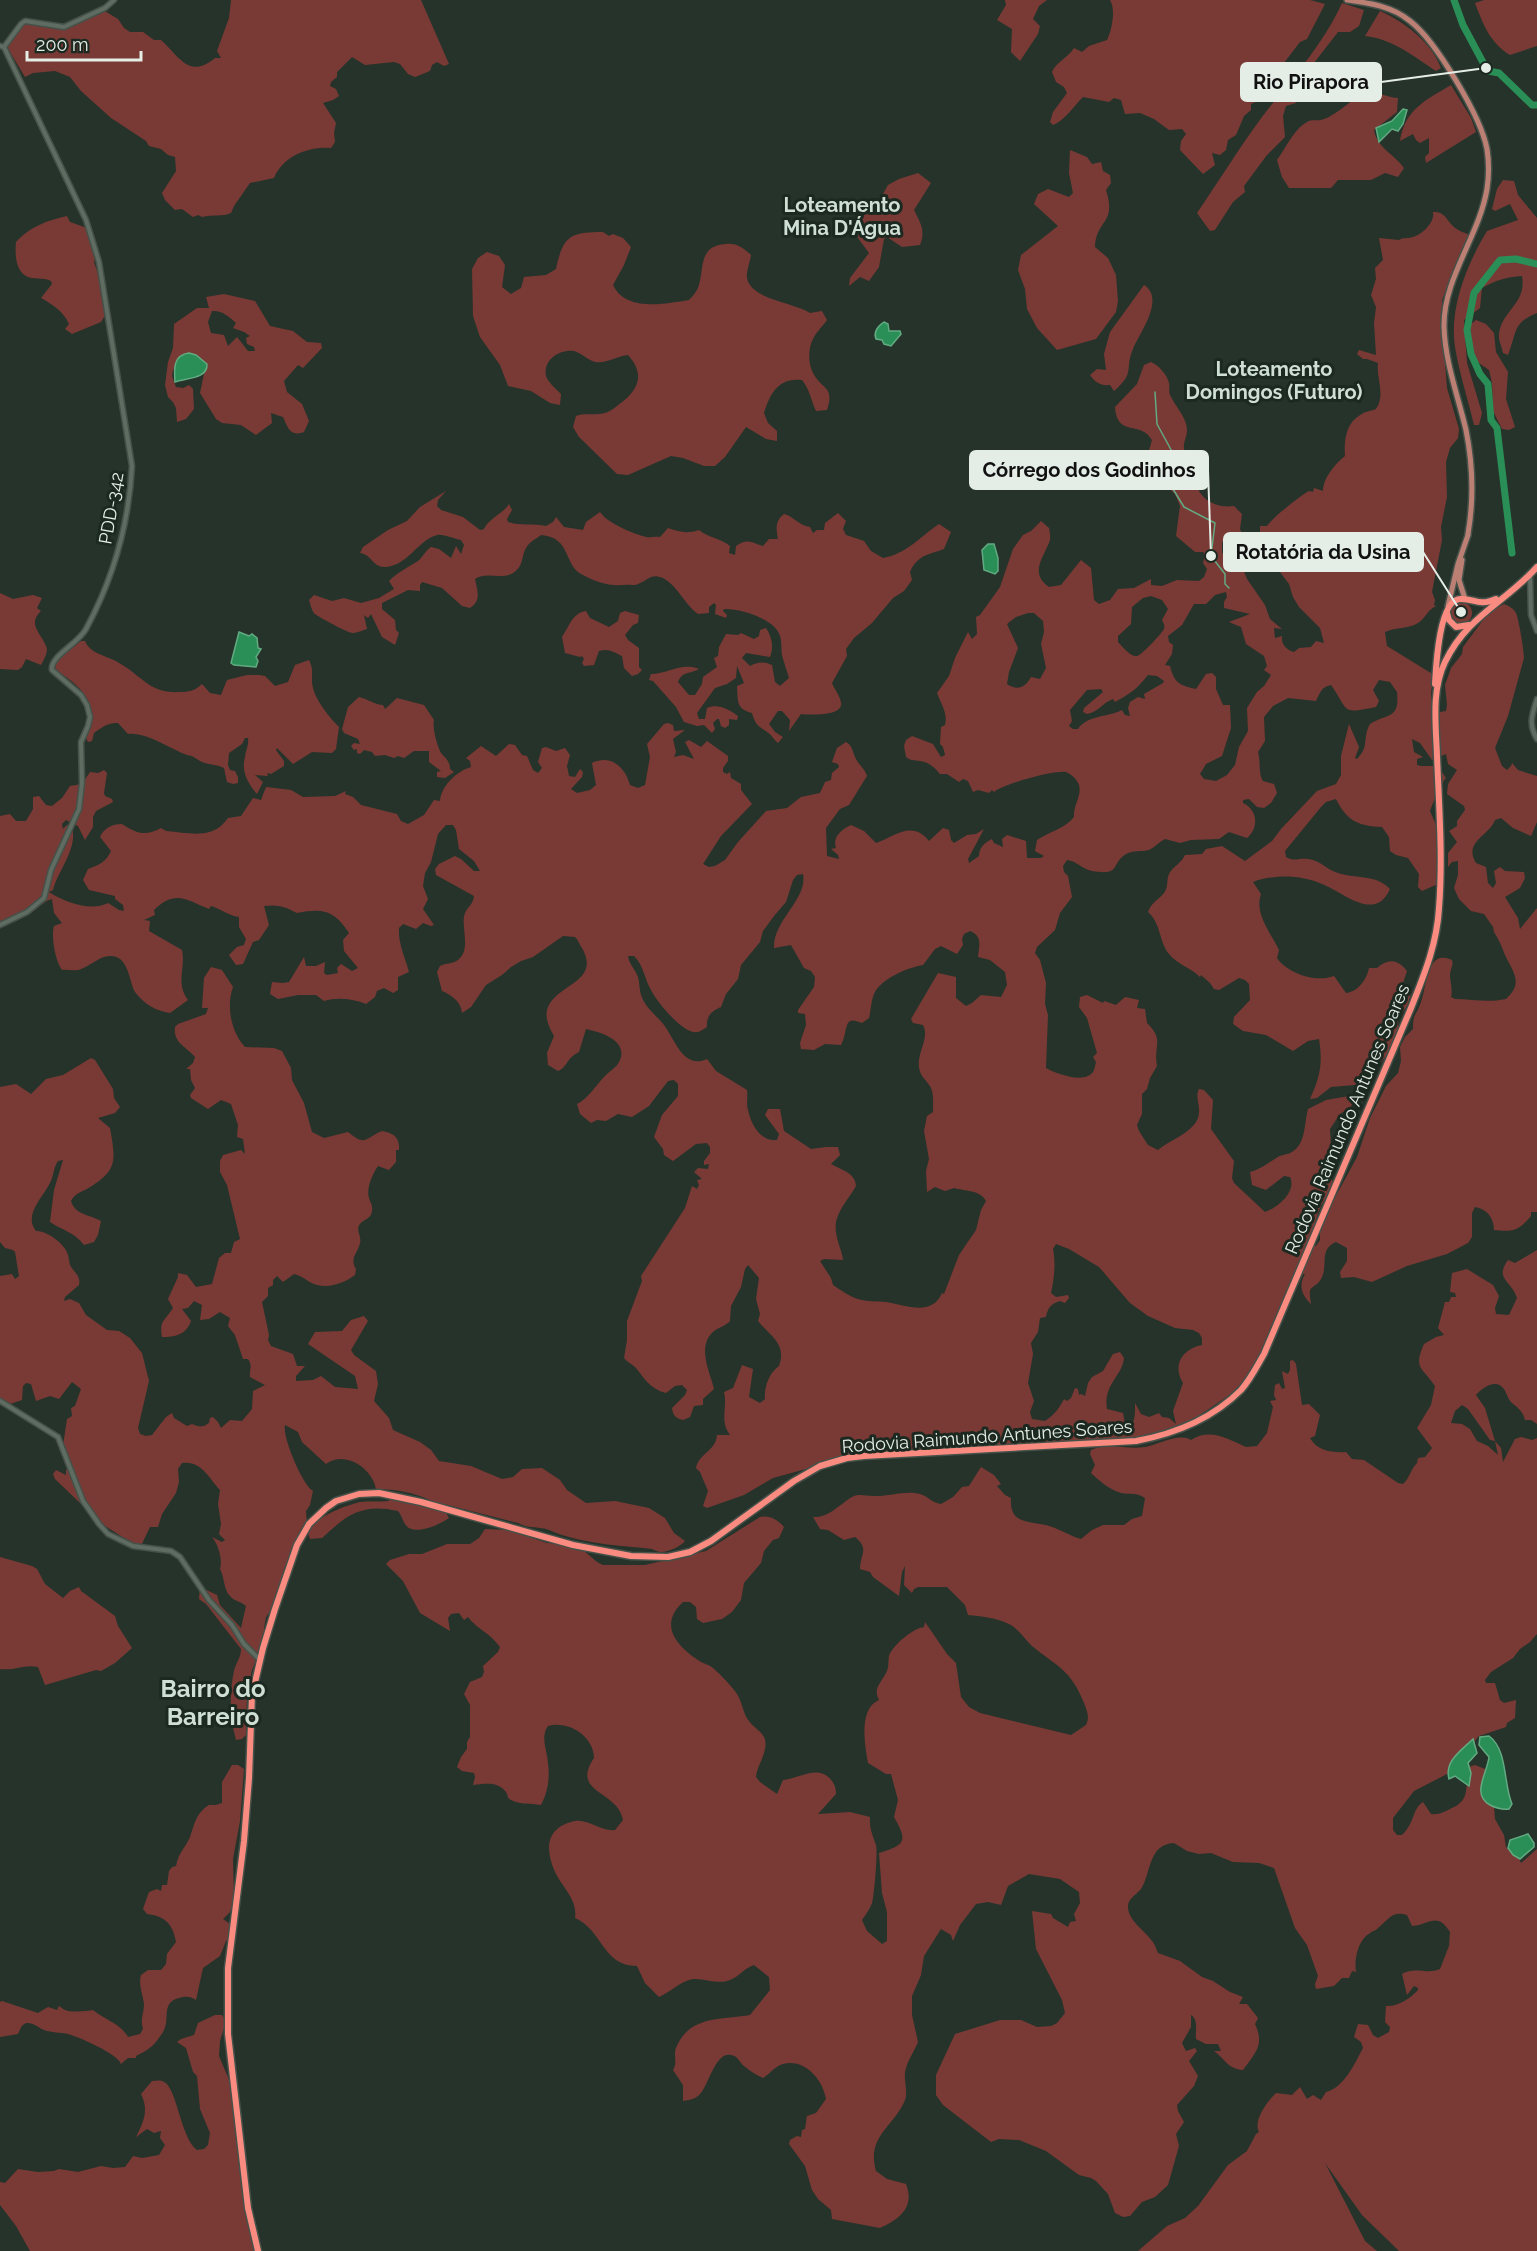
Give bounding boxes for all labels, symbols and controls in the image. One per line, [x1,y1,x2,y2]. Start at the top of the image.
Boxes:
scale bar [27,24,141,62]
text: 200 m [36,34,89,55]
callout: Rio Pirapora [1241,63,1381,101]
text: Rio Pirapora [1253,70,1369,94]
district label: Loteamento Mina D'Água [783,193,901,240]
district label: Loteamento Domingos (Futuro) [1186,357,1362,404]
callout: Córrego dos Godinhos [970,451,1208,489]
text: Córrego dos Godinhos [982,458,1196,482]
street label: PDD-342 [94,470,128,546]
callout: Rotatória da Usina [1224,533,1423,571]
text: Rotatória da Usina [1235,540,1411,564]
street label: Rodovia Raimundo Antunes Soares [1280,981,1414,1257]
street label: Rodovia Raimundo Antunes Soares [841,1415,1133,1457]
district label: Bairro do Barreiro [161,1674,265,1731]

